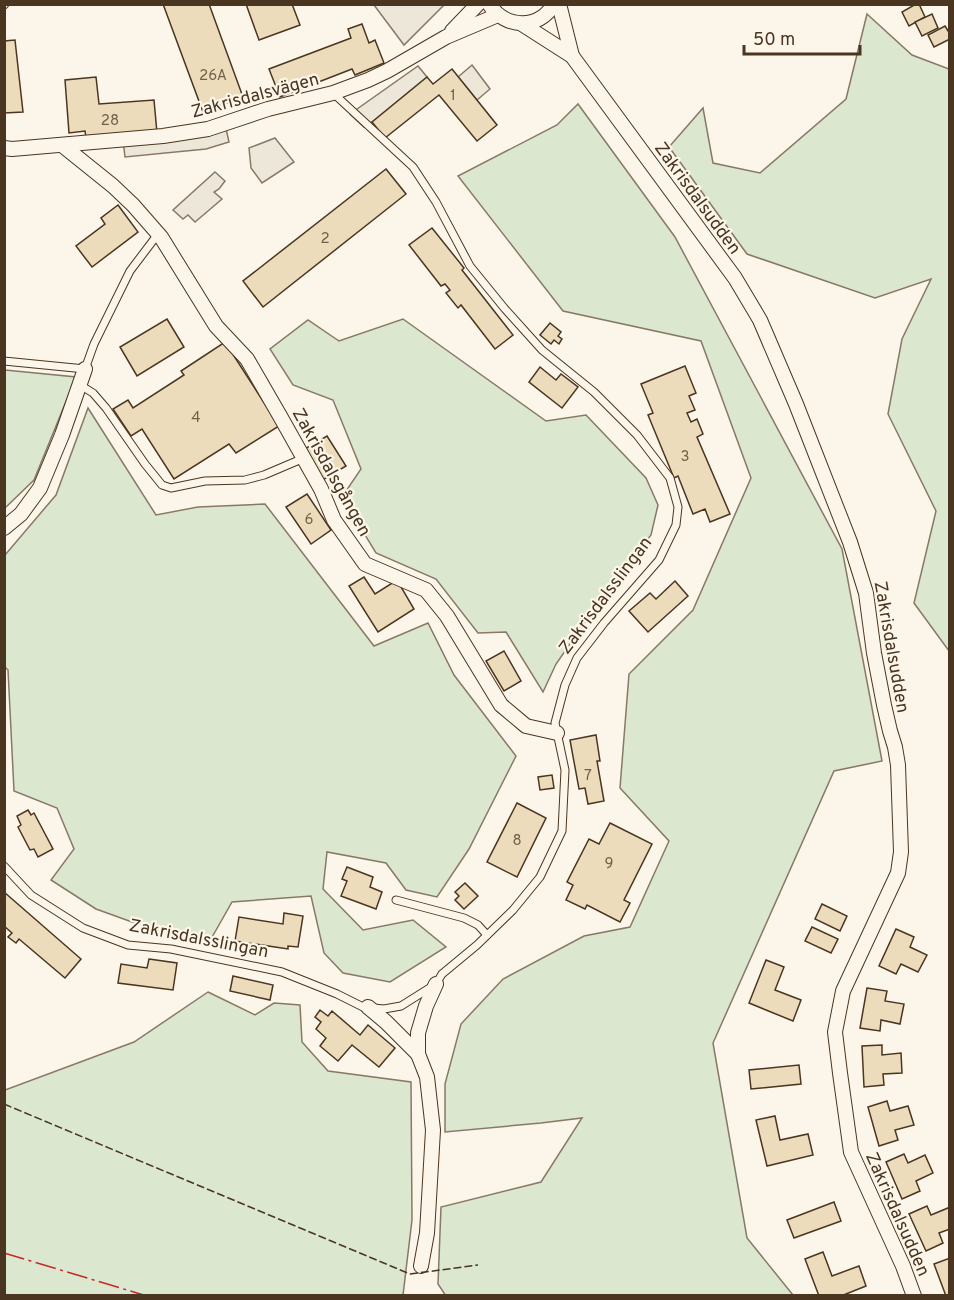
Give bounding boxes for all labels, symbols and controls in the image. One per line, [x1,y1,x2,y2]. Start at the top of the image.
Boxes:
scale bar [744,18,860,56]
text: 50 m [753,29,795,52]
house number: 26A [199,67,227,86]
street label: Zakrisdalsvägen [189,68,322,125]
house number: 1 [450,87,456,106]
house number: 28 [101,112,119,131]
street label: Zakrisdalsudden [648,138,745,260]
house number: 2 [320,230,330,249]
street label: Zakrisdalsgången [286,405,375,541]
house number: 4 [191,409,201,428]
house number: 3 [680,448,690,467]
house number: 6 [305,511,314,530]
street label: Zakrisdalsslingan [554,532,658,659]
street label: Zakrisdalsudden [868,580,913,715]
house number: 7 [584,767,592,786]
house number: 8 [512,832,522,851]
house number: 9 [605,855,613,874]
street label: Zakrisdalsslingan [127,915,270,964]
street label: Zakrisdalsudden [859,1149,934,1280]

